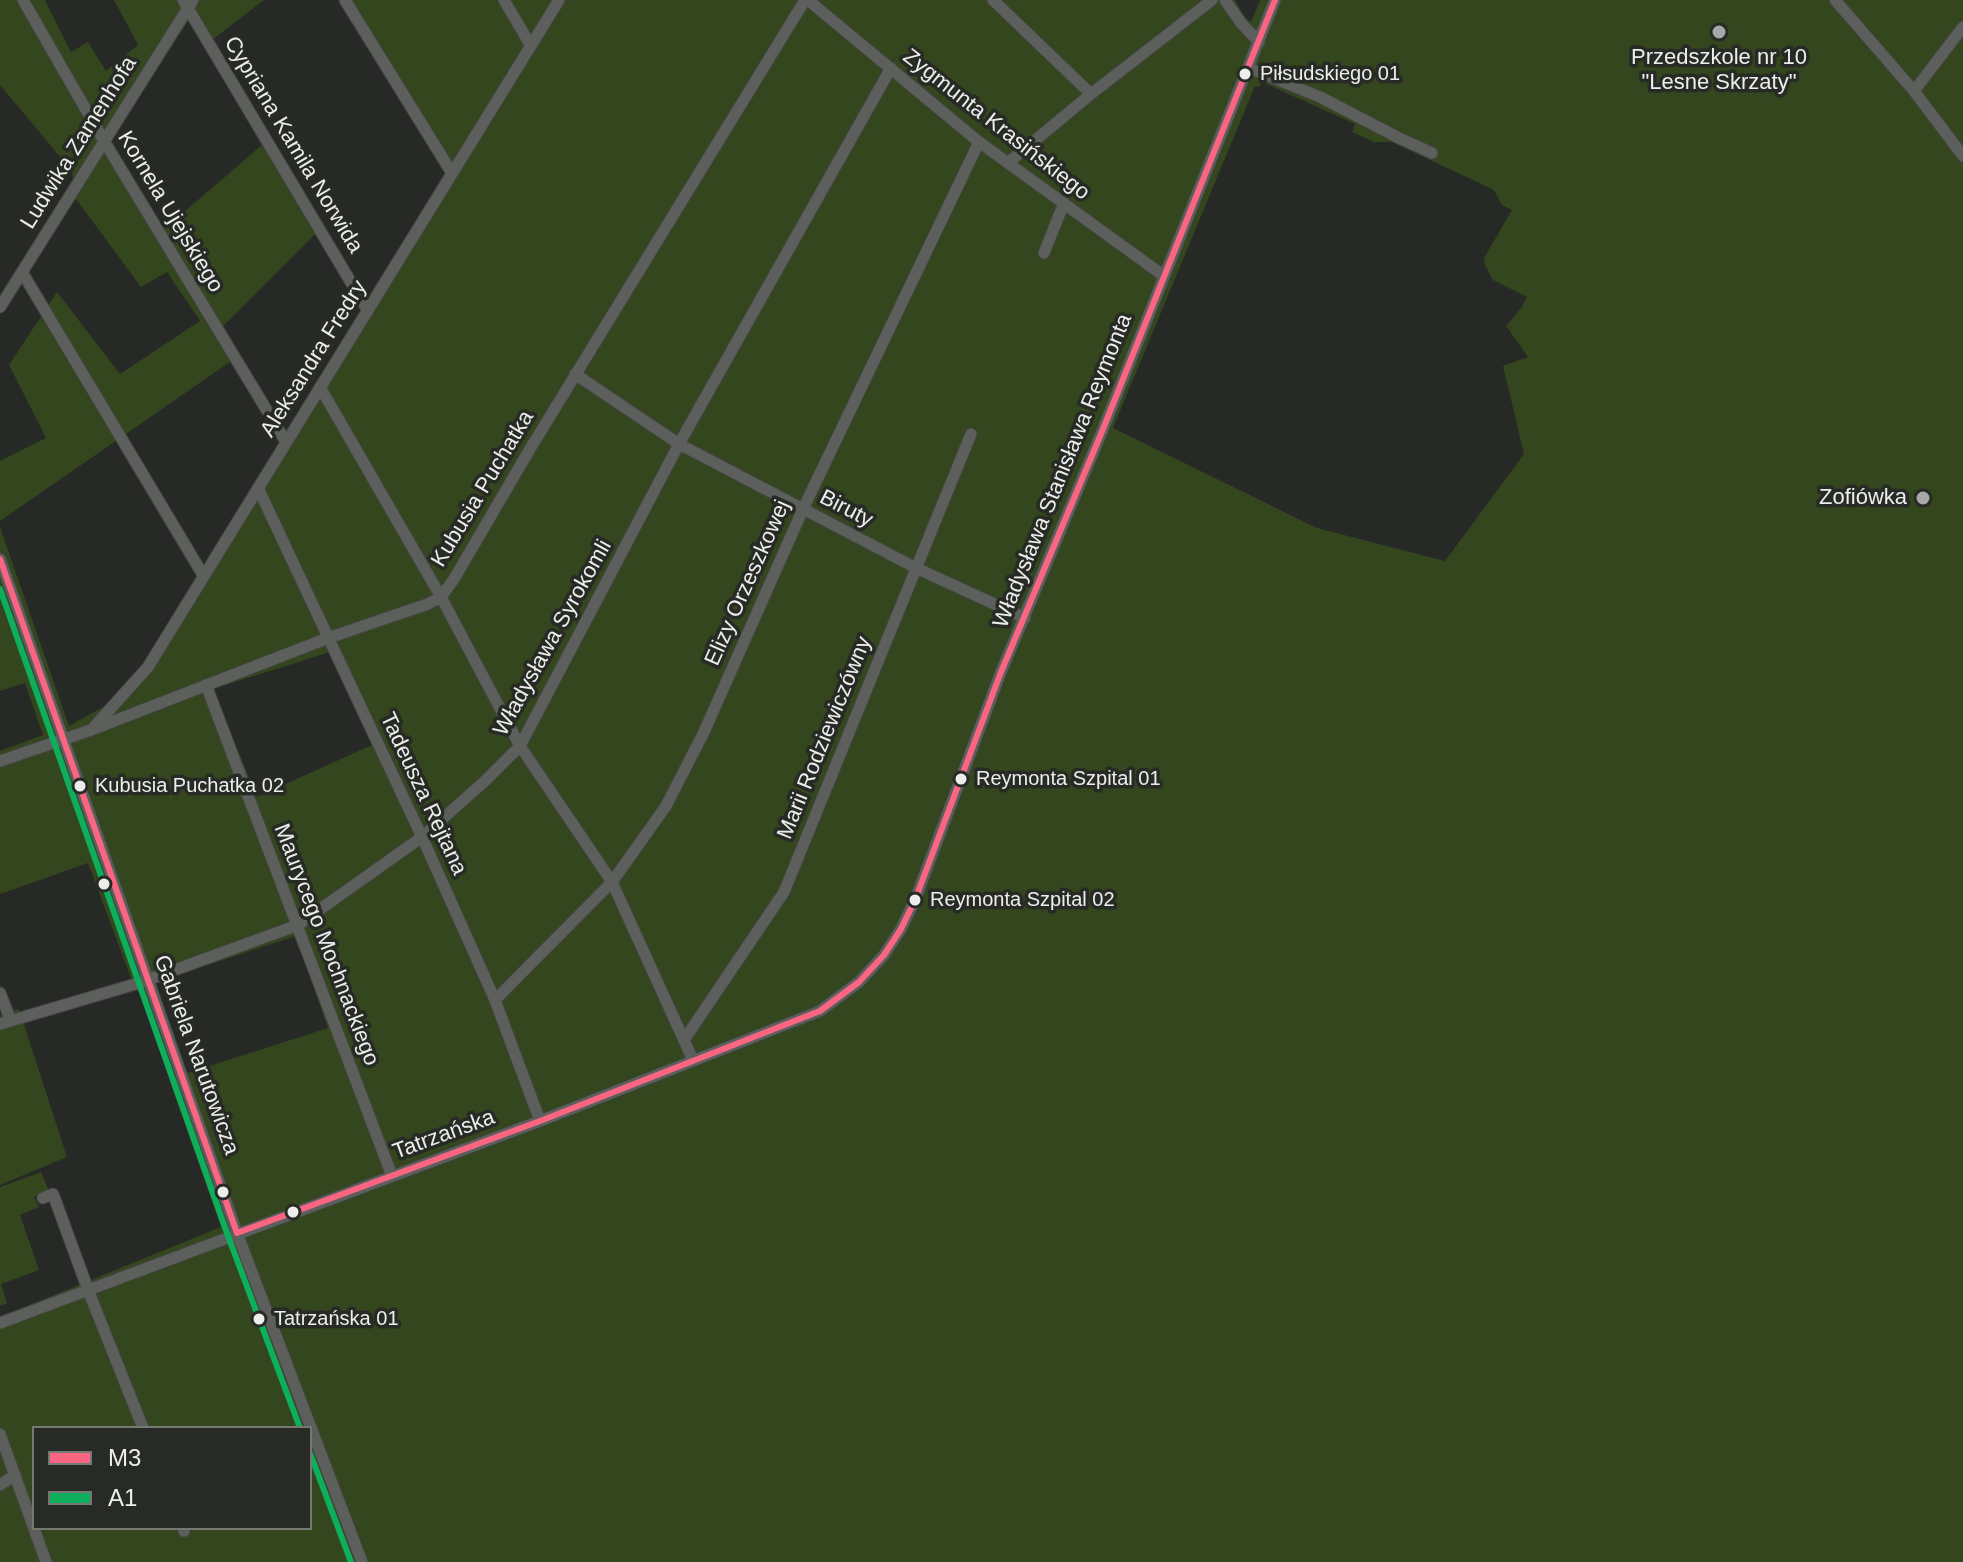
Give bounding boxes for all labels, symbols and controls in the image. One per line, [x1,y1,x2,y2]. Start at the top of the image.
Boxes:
marker: Przedszkole nr 10 "Lesne Skrzaty" [1710,23,1728,41]
street label: Cypriana Kamila Norwida [218,32,368,258]
street label: Zygmunta Krasińskiego [897,44,1095,206]
place label: Przedszkole nr 10 "Lesne Skrzaty" [1631,45,1807,96]
street label: Ludwika Zamenhofa [15,52,143,234]
place label: Piłsudskiego 01 [1260,62,1400,86]
marker: Piłsudskiego 01 [1237,66,1253,82]
street label: Kornela Ujejskiego [111,127,229,297]
street label: Aleksandra Fredry [255,276,373,442]
street label: Władysława Stanisława Reymonta [988,310,1138,632]
street label: Kubusia Puchatka [426,406,540,572]
street label: Biruty [815,484,877,534]
place label: Zofiówka [1819,485,1907,511]
marker: Zofiówka [1914,489,1932,507]
street label: Elizy Orzeszkowej [700,496,796,670]
street label: Władysława Syrokomli [488,535,618,741]
street label: Marii Rodziewiczówny [772,633,878,843]
street label: Tadeusza Rejtana [374,709,472,879]
place label: Reymonta Szpital 01 [976,767,1161,791]
marker: Reymonta Szpital 01 [953,771,969,787]
place label: Kubusia Puchatka 02 [95,774,284,798]
marker: Kubusia Puchatka 02 [72,778,88,794]
street label: Maurycego Mochnackiego [268,820,384,1070]
unlabelled marker [96,876,112,892]
place label: Reymonta Szpital 02 [930,888,1115,912]
marker: Reymonta Szpital 02 [907,892,923,908]
street label: Gabriela Narutowicza [148,952,244,1158]
street label: Tatrzańska [390,1104,498,1166]
unlabelled marker [215,1184,231,1200]
unlabelled marker [285,1204,301,1220]
place label: Tatrzańska 01 [274,1307,399,1331]
marker: Tatrzańska 01 [251,1311,267,1327]
legend [32,1426,312,1530]
text: M3 [108,1444,141,1471]
text: A1 [108,1484,137,1511]

